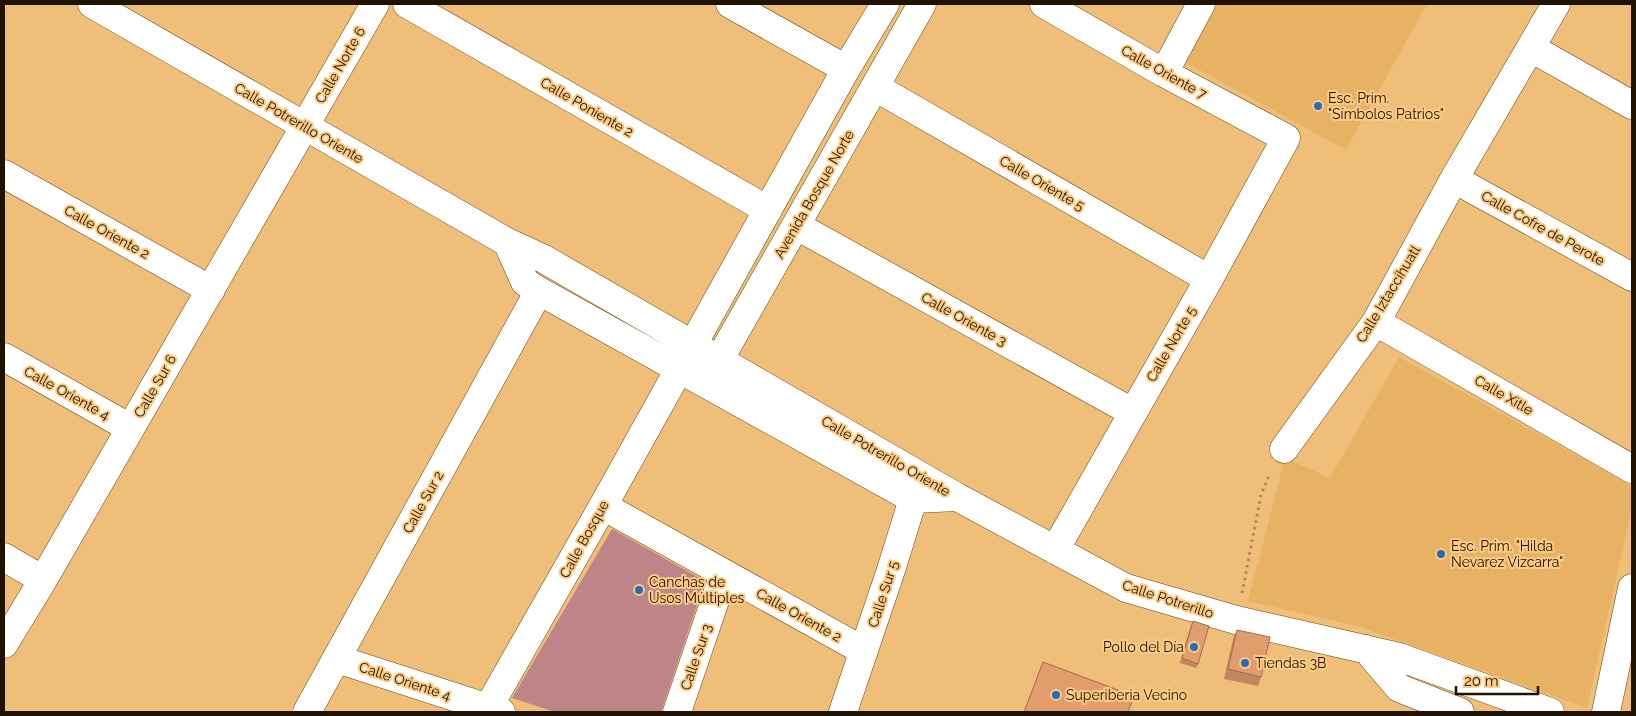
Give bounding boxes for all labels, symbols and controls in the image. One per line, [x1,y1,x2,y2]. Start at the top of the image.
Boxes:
street label: Calle Norte 6 [312,24,368,106]
street label: Calle Oriente 7 [1118,42,1210,102]
street label: Calle Poniente 2 [538,74,636,140]
street label: Calle Potrerillo Oriente [232,80,366,166]
place label: Esc. Prim. "Símbolos Patrios" [1328,90,1444,122]
marker: Esc. Prim. "Símbolos Patrios" [1312,100,1324,112]
street label: Avenida Bosque Norte [771,127,857,261]
street label: Calle Oriente 5 [997,152,1088,214]
street label: Calle Cofre de Perote [1479,187,1607,269]
street label: Calle Oriente 2 [62,202,152,262]
street label: Calle Iztaccíhuatl [1353,242,1423,345]
street label: Calle Oriente 3 [918,289,1010,349]
street label: Calle Norte 5 [1143,303,1199,385]
street label: Calle Sur 6 [131,352,179,420]
street label: Calle Oriente 4 [21,363,113,423]
street label: Calle Xitle [1472,372,1536,418]
street label: Calle Potrerillo Oriente [819,413,953,499]
street label: Calle Sur 2 [399,468,447,536]
street label: Calle Bosque [556,497,612,581]
place label: Esc. Prim. "Hilda Nevarez Vizcarra" [1451,538,1563,570]
marker: Esc. Prim. "Hilda Nevarez Vizcarra" [1435,548,1447,560]
street label: Calle Sur 5 [865,558,901,629]
place label: Canchas de Usos Múltiples [649,574,745,606]
street label: Calle Potrerillo [1120,577,1216,621]
marker: Canchas de Usos Múltiples [633,584,645,596]
street label: Calle Oriente 2 [754,585,844,645]
street label: Calle Sur 3 [677,622,715,692]
place label: Pollo del Día [1103,639,1184,655]
marker: Pollo del Día [1188,641,1200,653]
place label: Tiendas 3B [1255,655,1326,671]
marker: Tiendas 3B [1239,657,1251,669]
street label: Calle Oriente 4 [357,659,453,703]
scale bar [1456,664,1538,696]
text: 20 m [1464,672,1499,690]
place label: Superiberia Vecino [1066,687,1187,703]
marker: Superiberia Vecino [1050,689,1062,701]

